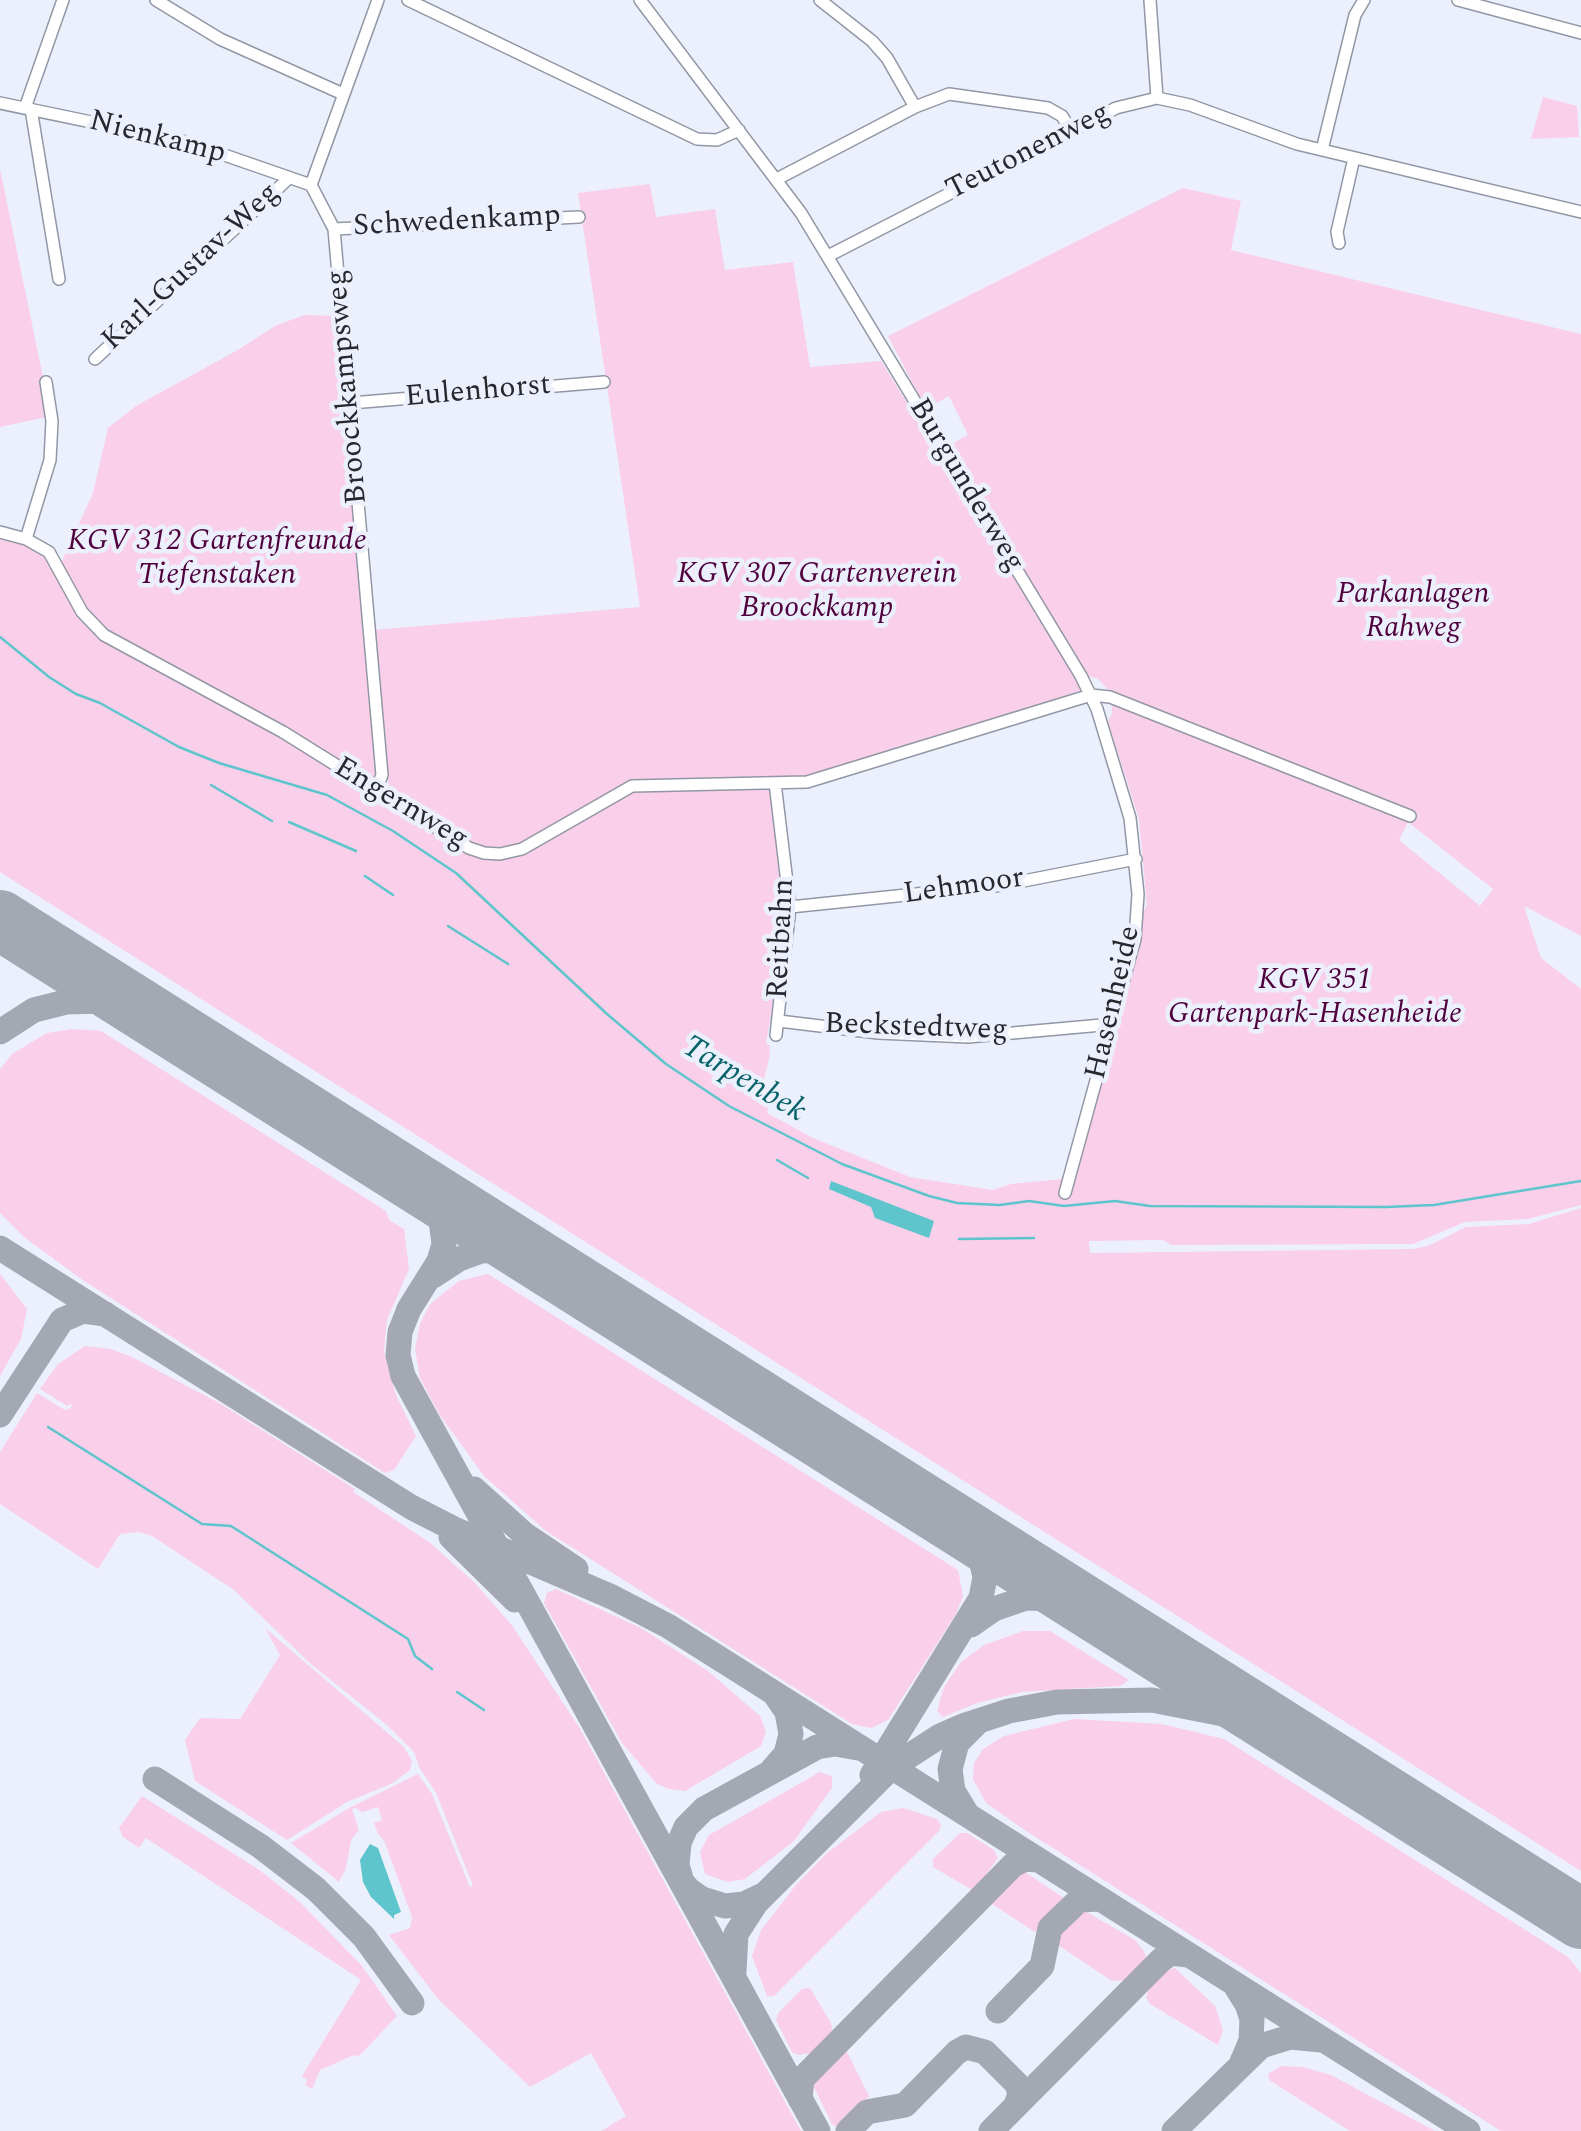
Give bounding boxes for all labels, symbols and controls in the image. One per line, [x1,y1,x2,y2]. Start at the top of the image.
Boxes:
street label: Teutonenweg [941,96,1117,210]
street label: Nienkamp [85,105,229,173]
street label: Karl-Gustav-Weg [96,176,288,360]
street label: Schwedenkamp [352,200,562,246]
street label: Broockkampsweg [321,268,377,506]
street label: Eulenhorst [404,369,552,417]
street label: Burgunderweg [899,393,1031,579]
park label: KGV 312 Gartenfreunde Tiefenstaken [67,525,367,596]
park label: KGV 307 Gartenverein Broockkamp [677,558,957,628]
park label: Parkanlagen Rahweg [1336,578,1490,648]
street label: Engernweg [326,751,474,859]
street label: Lehmoor [901,862,1027,914]
street label: Reitbahn [762,878,804,1000]
street label: Hasenheide [1080,923,1150,1083]
park label: KGV 351 Gartenpark-Hasenheide [1168,964,1462,1034]
street label: Beckstedtweg [824,1008,1008,1050]
water label: Tarpenbek [674,1029,812,1133]

